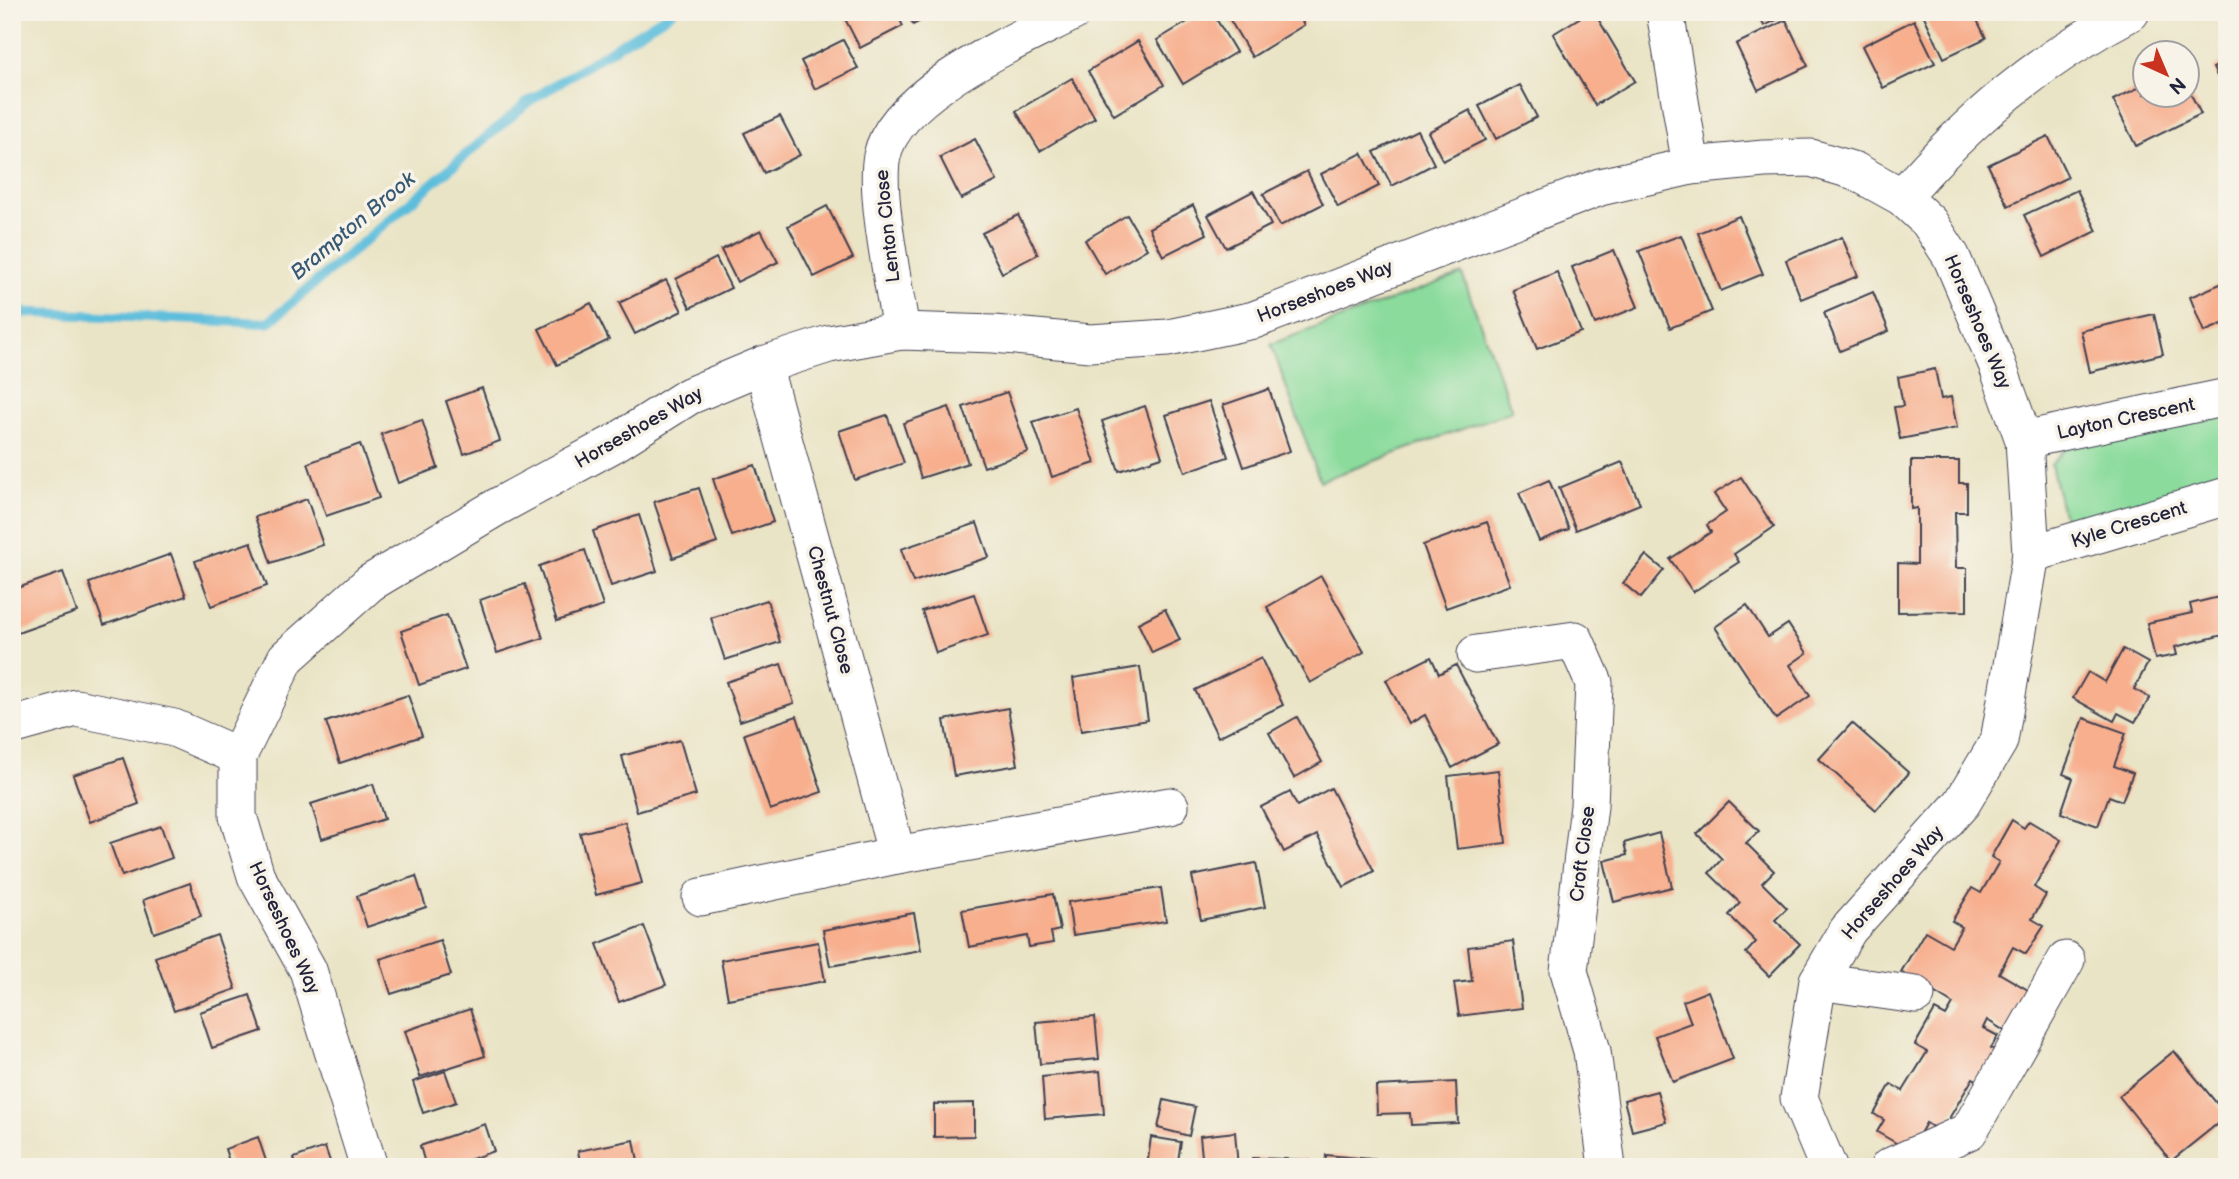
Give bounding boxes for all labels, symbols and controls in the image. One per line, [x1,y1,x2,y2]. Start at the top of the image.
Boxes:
north arrow [2130,38,2200,108]
text: N [2164,72,2190,98]
water label: Brampton Brook [286,166,421,285]
street label: Lenton Close [871,168,905,284]
street label: Horseshoes Way [1938,251,2016,393]
street label: Horseshoes Way [1254,255,1397,328]
street label: Horseshoes Way [571,382,707,474]
street label: Layton Crescent [2055,393,2197,445]
street label: Kyle Crescent [2068,496,2190,553]
street label: Chestnut Close [802,543,858,677]
street label: Croft Close [1566,805,1600,903]
street label: Horseshoes Way [1837,821,1949,945]
street label: Horseshoes Way [243,858,325,998]

